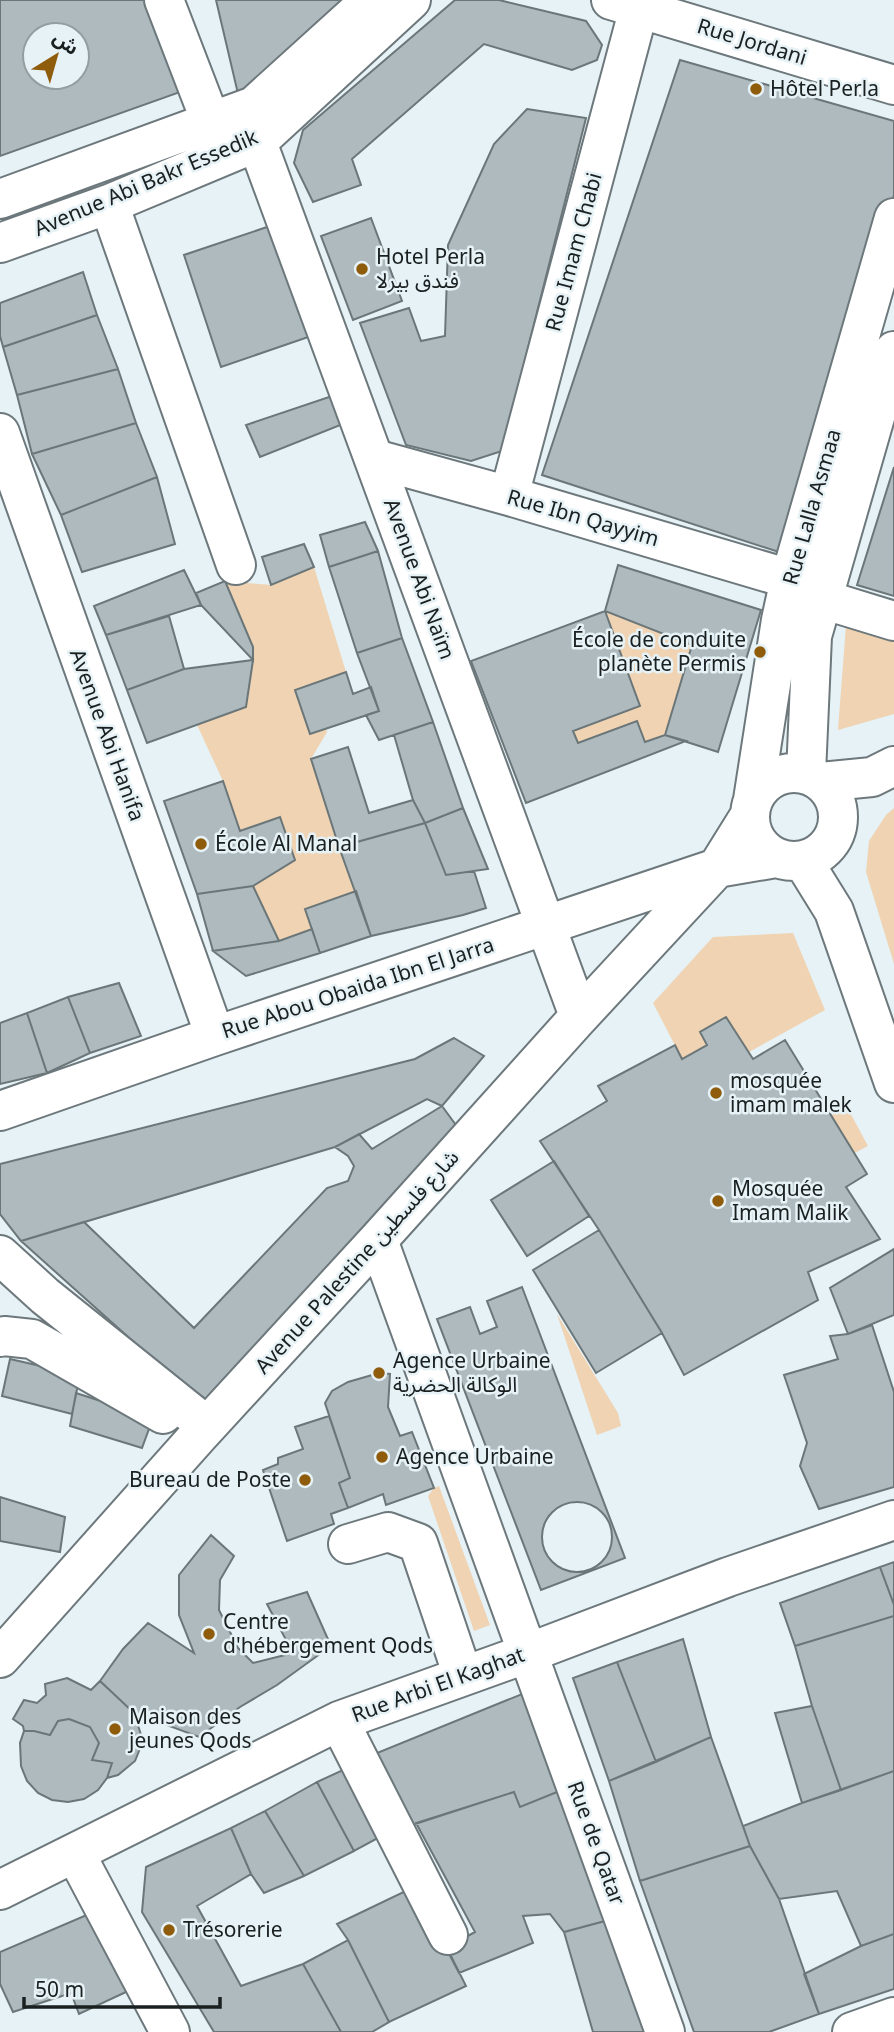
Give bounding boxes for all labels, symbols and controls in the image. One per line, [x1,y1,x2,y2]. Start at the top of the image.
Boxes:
street label: Rue Jordani [691,4,813,80]
text: ش [43,19,88,67]
north arrow [21,21,91,91]
place label: Hôtel Perla [770,67,879,111]
marker: Hôtel Perla [748,81,764,97]
street label: Avenue Abi Bakr Essedik [27,115,266,250]
street label: Rue Imam Chabi [532,167,616,337]
place label: Hotel Perla فندق بيرلا [376,235,485,303]
marker: Hotel Perla فندق بيرلا [354,261,370,277]
street label: Rue Lalla Asmaa [769,424,855,590]
street label: Rue Ibn Qayyim [502,475,664,561]
street label: Avenue Abi Naïm [369,492,469,666]
place label: École de conduite planète Permis [572,618,746,686]
street label: Avenue Abi Hanifa [55,642,159,828]
marker: École de conduite planète Permis [752,644,768,660]
place label: École Al Manal [215,822,358,866]
marker: École Al Manal [193,836,209,852]
street label: Rue Abou Obaida Ibn El Jarra [216,923,500,1053]
place label: mosquée imam malek [730,1059,853,1127]
marker: mosquée imam malek [708,1085,724,1101]
street label: Avenue Palestine شارع فلسطين [243,1139,471,1385]
place label: Mosquée Imam Malik [732,1167,849,1235]
marker: Mosquée Imam Malik [710,1193,726,1209]
place label: Agence Urbaine الوكالة الحضرية [393,1339,551,1407]
marker: Agence Urbaine الوكالة الحضرية [371,1365,387,1381]
place label: Agence Urbaine [396,1435,554,1479]
marker: Agence Urbaine [374,1449,390,1465]
place label: Bureau de Poste [129,1458,291,1502]
marker: Bureau de Poste [297,1472,313,1488]
place label: Centre d'hébergement Qods [223,1600,433,1668]
marker: Centre d'hébergement Qods [201,1626,217,1642]
street label: Rue Arbi El Kaghat [345,1633,531,1737]
place label: Maison des jeunes Qods [127,1695,252,1763]
marker: Maison des jeunes Qods [107,1721,123,1737]
street label: Rue de Qatar [553,1774,639,1912]
place label: Trésorerie [183,1908,283,1952]
marker: Trésorerie [161,1922,177,1938]
scale bar [24,1966,220,2010]
text: 50 m [35,1968,84,2012]

